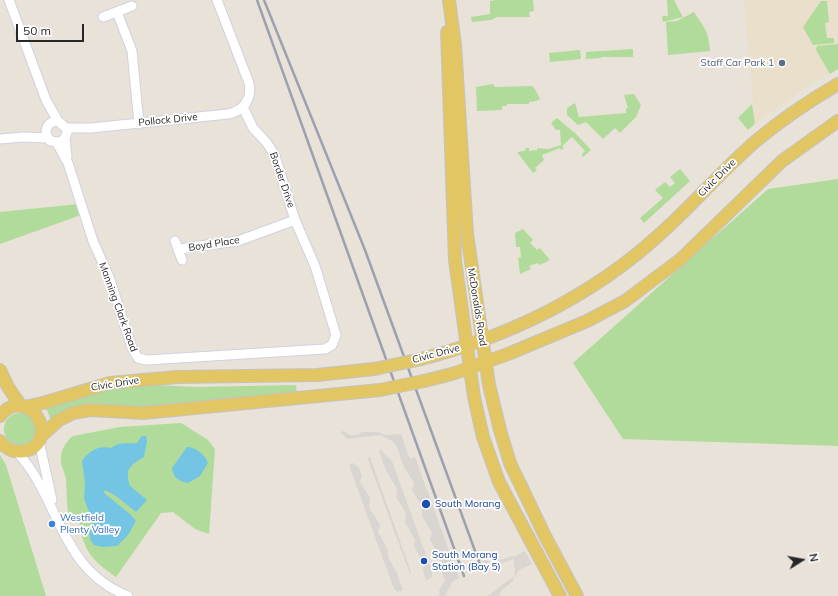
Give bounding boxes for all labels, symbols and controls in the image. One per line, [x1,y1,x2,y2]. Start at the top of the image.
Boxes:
scale bar [18,16,86,42]
text: 50 m [23,23,51,38]
place label: Staff Car Park 1 [701,57,774,69]
marker: Staff Car Park 1 [777,58,787,68]
street label: Pollock Drive [138,111,198,129]
street label: Border Drive [267,151,297,209]
street label: Civic Drive [696,157,738,199]
street label: Boyd Place [188,234,240,254]
street label: Manning Clark Road [96,261,140,353]
street label: McDonalds Road [465,267,489,347]
street label: Civic Drive [411,342,461,366]
street label: Civic Drive [90,374,140,394]
marker: South Morang [420,498,432,510]
place label: South Morang [435,498,500,510]
place label: Westfield Plenty Valley [60,512,120,536]
marker: Westfield Plenty Valley [47,519,57,529]
north arrow [782,540,822,580]
place label: South Morang Station (Bay 5) [432,549,501,572]
text: N [806,552,821,563]
marker: South Morang Station (Bay 5) [419,556,429,566]

